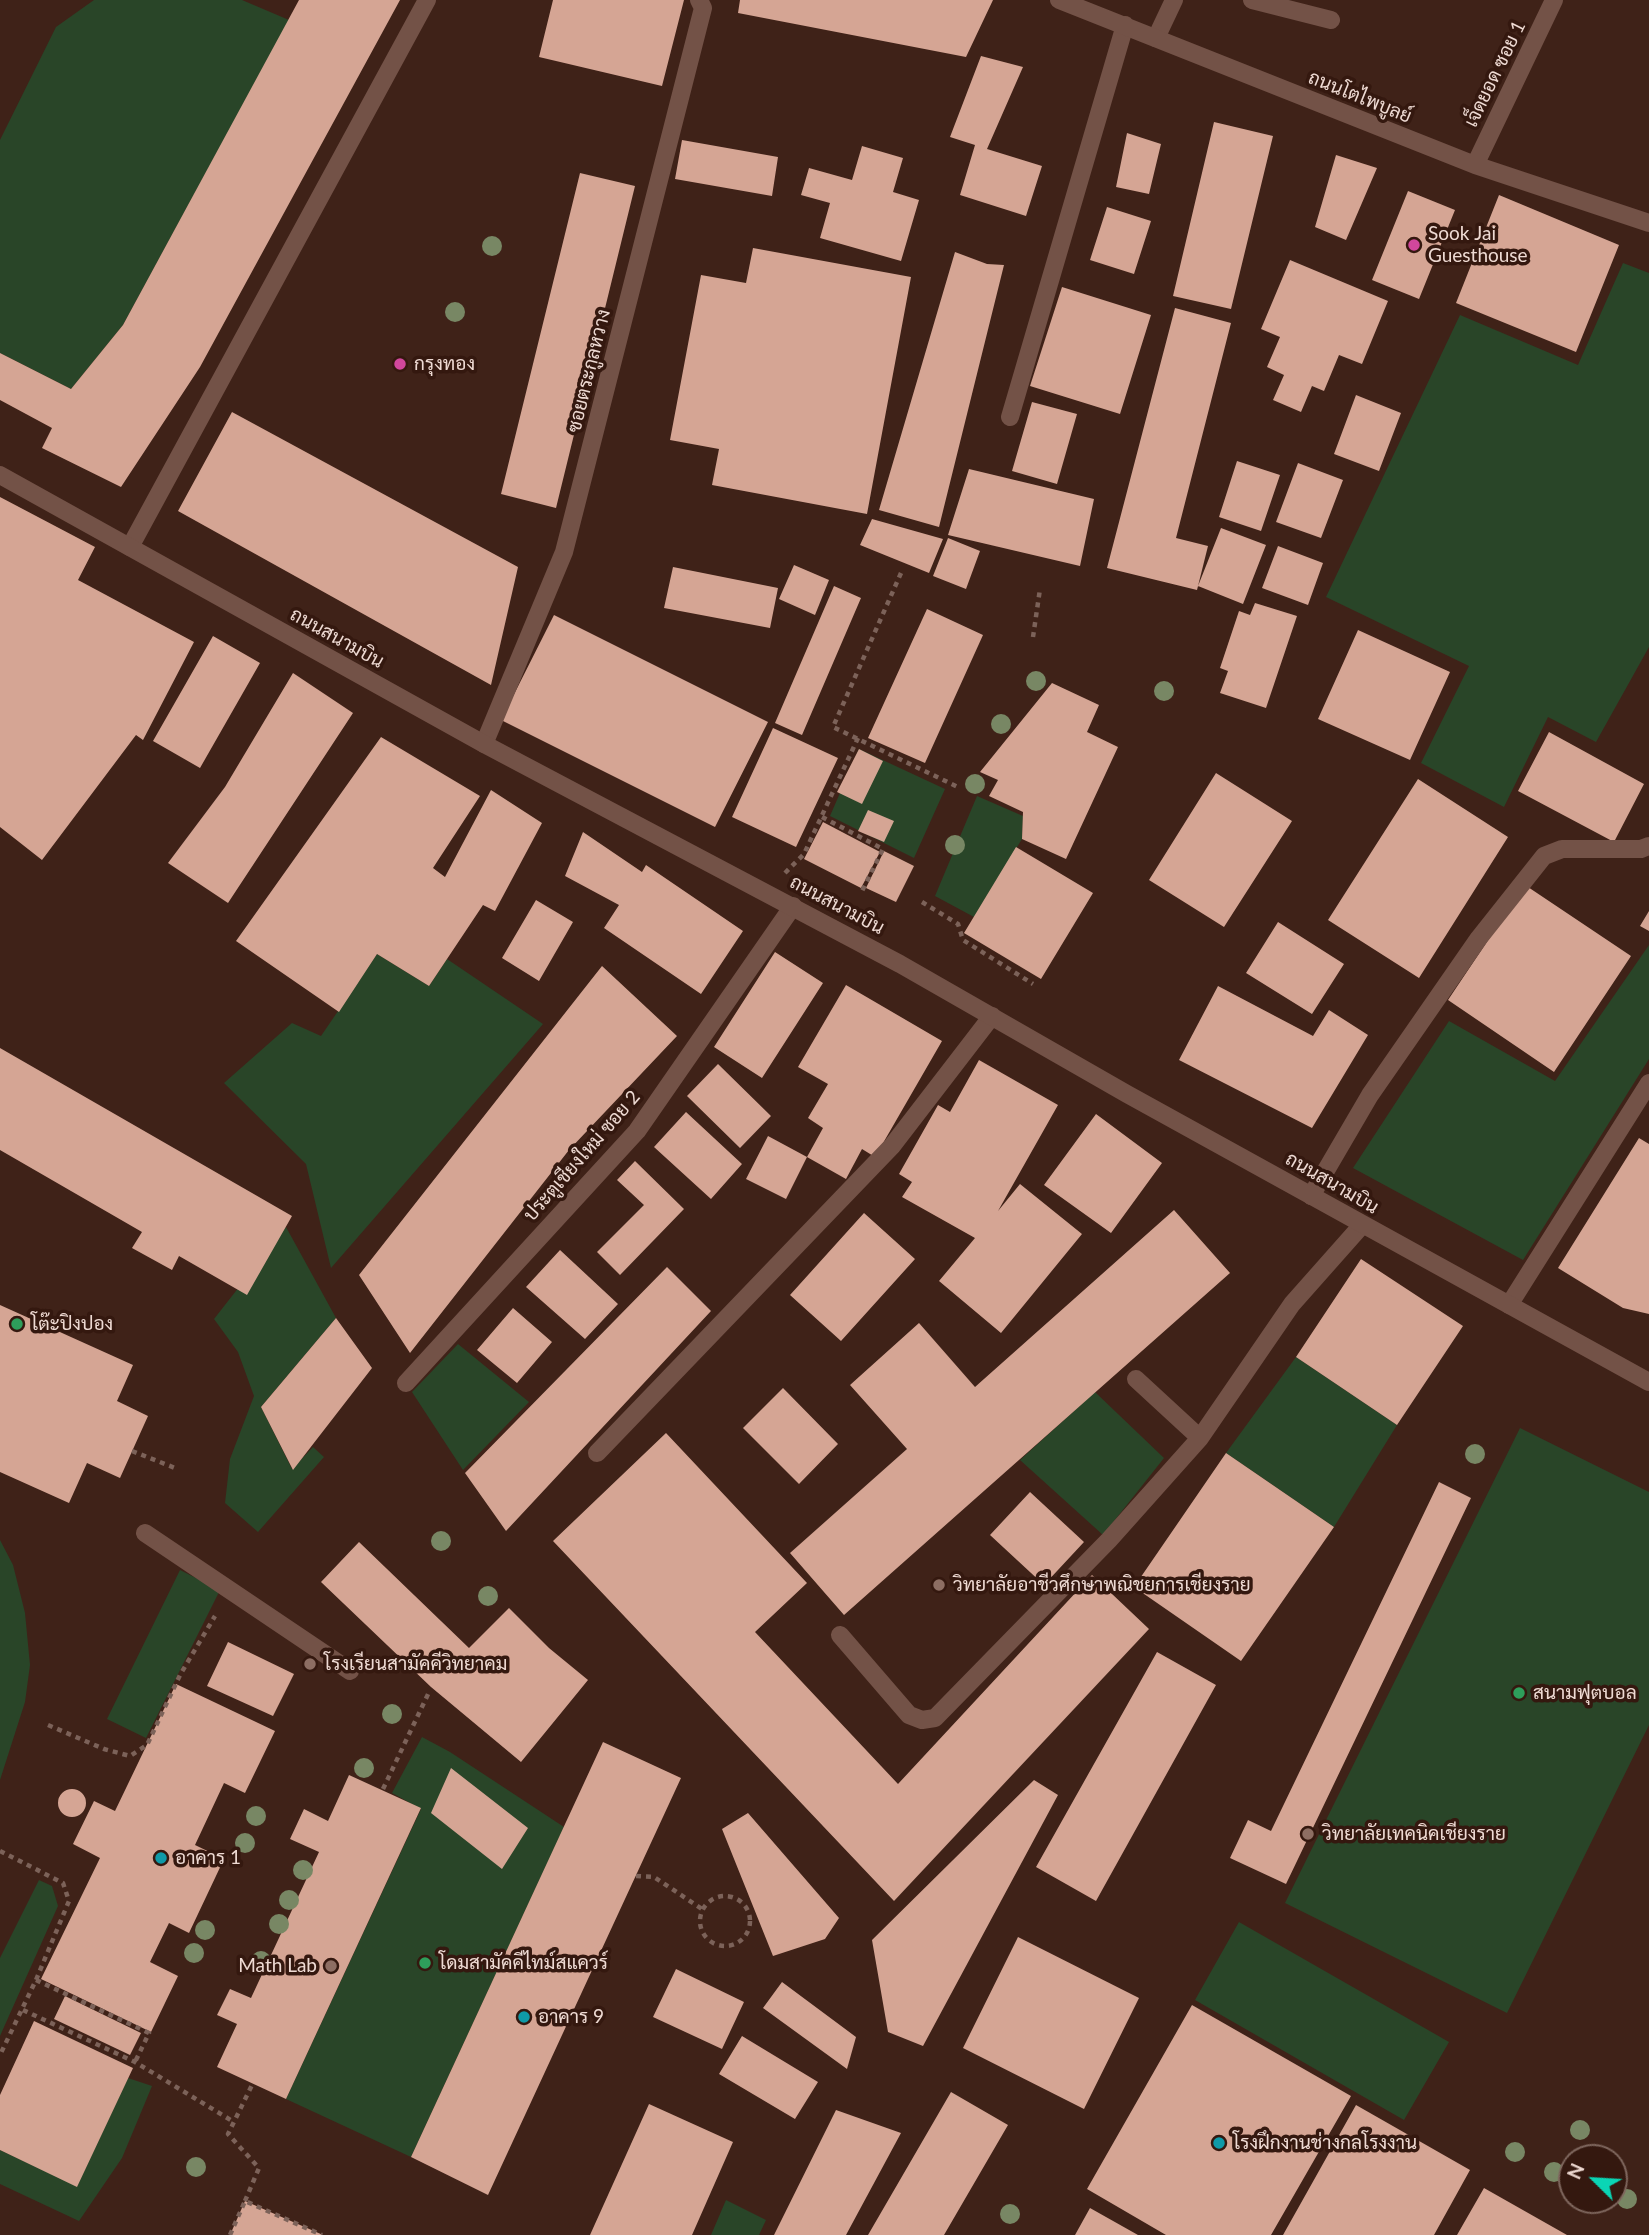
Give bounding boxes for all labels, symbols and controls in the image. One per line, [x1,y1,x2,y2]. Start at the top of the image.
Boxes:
street label: เจ็ดยอด ซอย 1 [1459,17,1531,131]
street label: ถนนโตไพบูลย์ [1305,66,1415,128]
place label: Sook Jai Guesthouse [1428,223,1528,267]
marker: Sook Jai Guesthouse [1406,237,1422,253]
street label: ซอยตระกูลหวาง [563,307,615,435]
place label: กรุงทอง [414,353,475,375]
marker: กรุงทอง [392,356,408,372]
street label: ถนนสนามบิน [286,603,388,673]
street label: ถนนสนามบิน [786,871,888,939]
street label: ประตูเชียงใหม่ ซอย 2 [519,1086,645,1226]
street label: ถนนสนามบิน [1281,1147,1383,1219]
place label: โต๊ะปิงปอง [31,1313,113,1335]
marker: โต๊ะปิงปอง [9,1316,25,1332]
place label: วิทยาลัยอาชีวศึกษาพณิชยการเชียงราย [953,1574,1251,1596]
marker: วิทยาลัยอาชีวศึกษาพณิชยการเชียงราย [931,1577,947,1593]
place label: โรงเรียนสามัคคีวิทยาคม [324,1653,507,1675]
marker: โรงเรียนสามัคคีวิทยาคม [302,1656,318,1672]
place label: สนามฟุตบอล [1533,1682,1637,1704]
marker: สนามฟุตบอล [1511,1685,1527,1701]
place label: วิทยาลัยเทคนิคเชียงราย [1322,1823,1506,1845]
marker: วิทยาลัยเทคนิคเชียงราย [1300,1826,1316,1842]
place label: อาคาร 1 [175,1847,241,1869]
marker: อาคาร 1 [153,1850,169,1866]
place label: โดมสามัคคีไทม์สแควร์ [439,1952,608,1974]
place label: Math Lab [238,1955,317,1977]
marker: โดมสามัคคีไทม์สแควร์ [417,1955,433,1971]
marker: Math Lab [323,1958,339,1974]
place label: อาคาร 9 [538,2006,604,2028]
marker: อาคาร 9 [516,2009,532,2025]
place label: โรงฝึกงานช่างกลโรงงาน [1233,2132,1417,2154]
marker: โรงฝึกงานช่างกลโรงงาน [1211,2135,1227,2151]
north arrow [1558,2144,1628,2214]
text: N [1562,2160,1589,2182]

